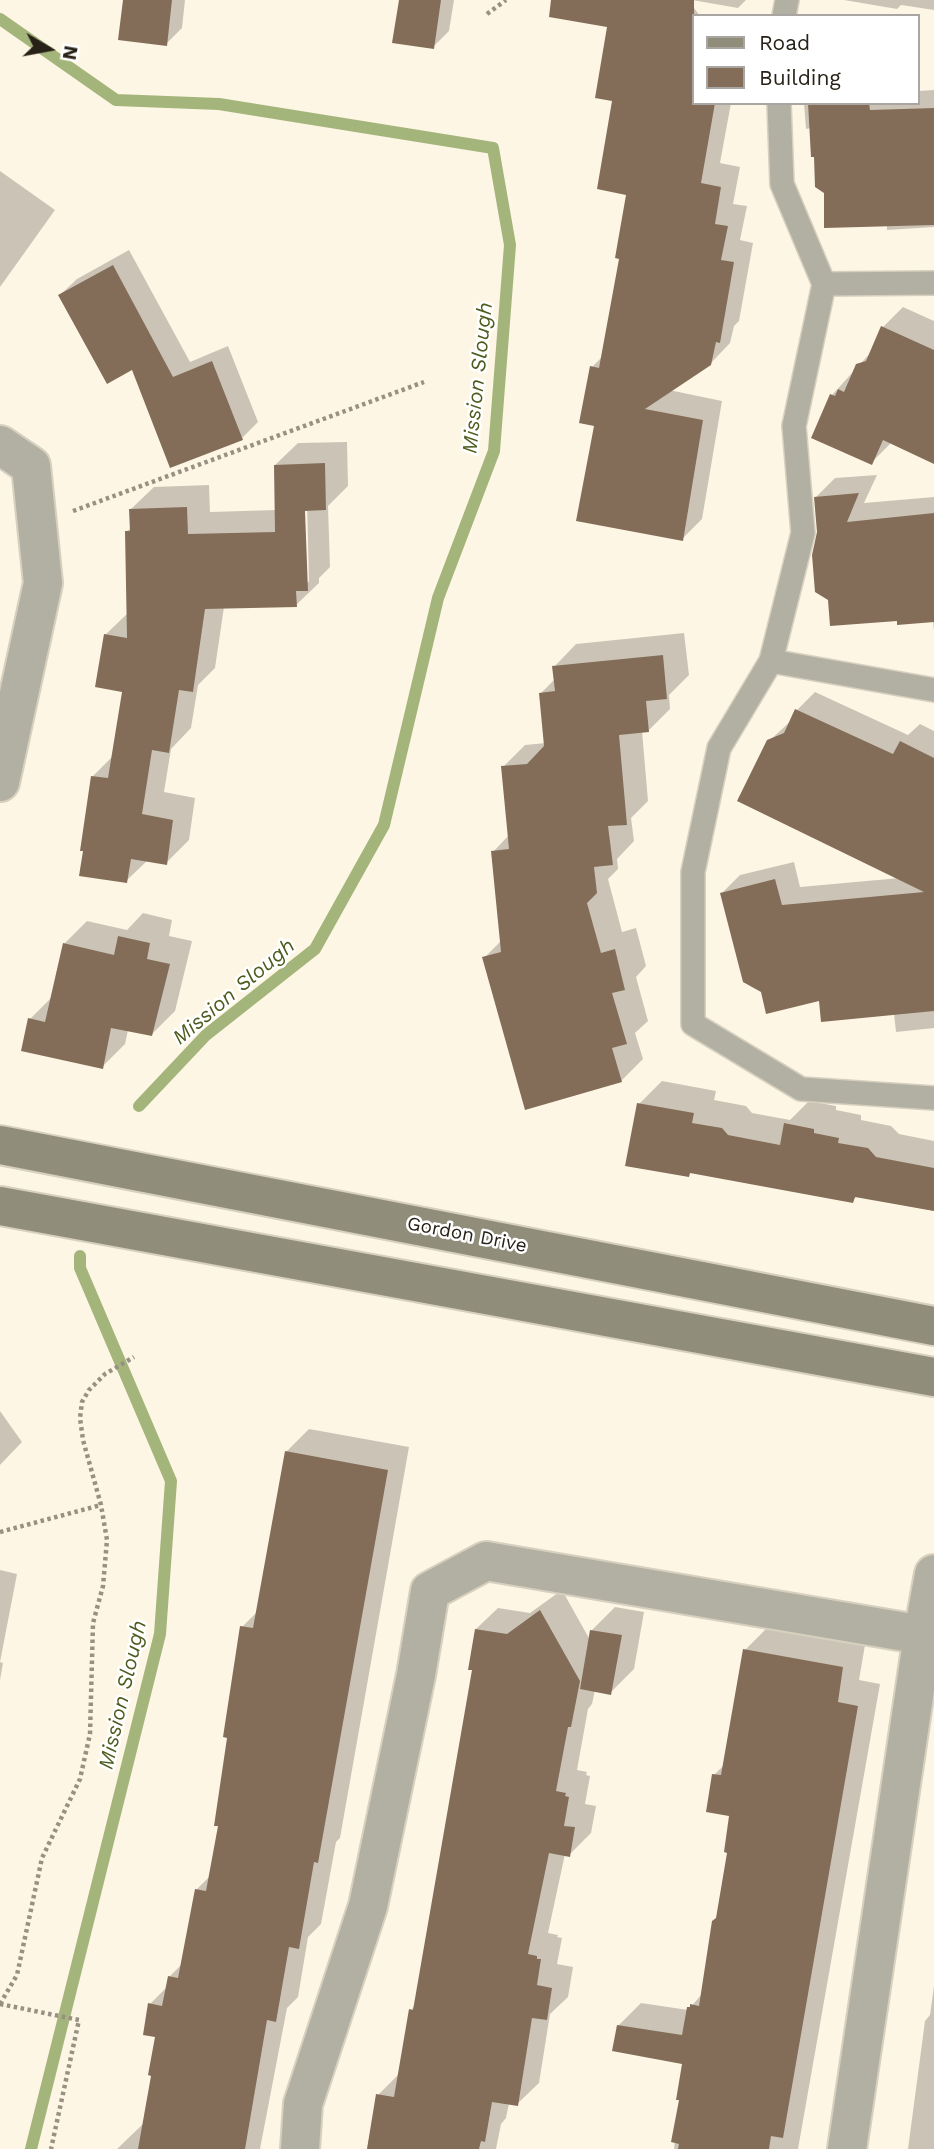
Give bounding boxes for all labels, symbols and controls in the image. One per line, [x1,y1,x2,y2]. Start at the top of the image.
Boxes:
north arrow [14,14,84,84]
legend [692,14,920,105]
text: Road [759,30,810,55]
text: N [58,44,83,62]
text: Building [759,65,841,90]
water label: Mission Slough [458,301,498,455]
water label: Mission Slough [168,933,300,1051]
street label: Gordon Drive [405,1212,529,1258]
water label: Mission Slough [94,1618,152,1772]

